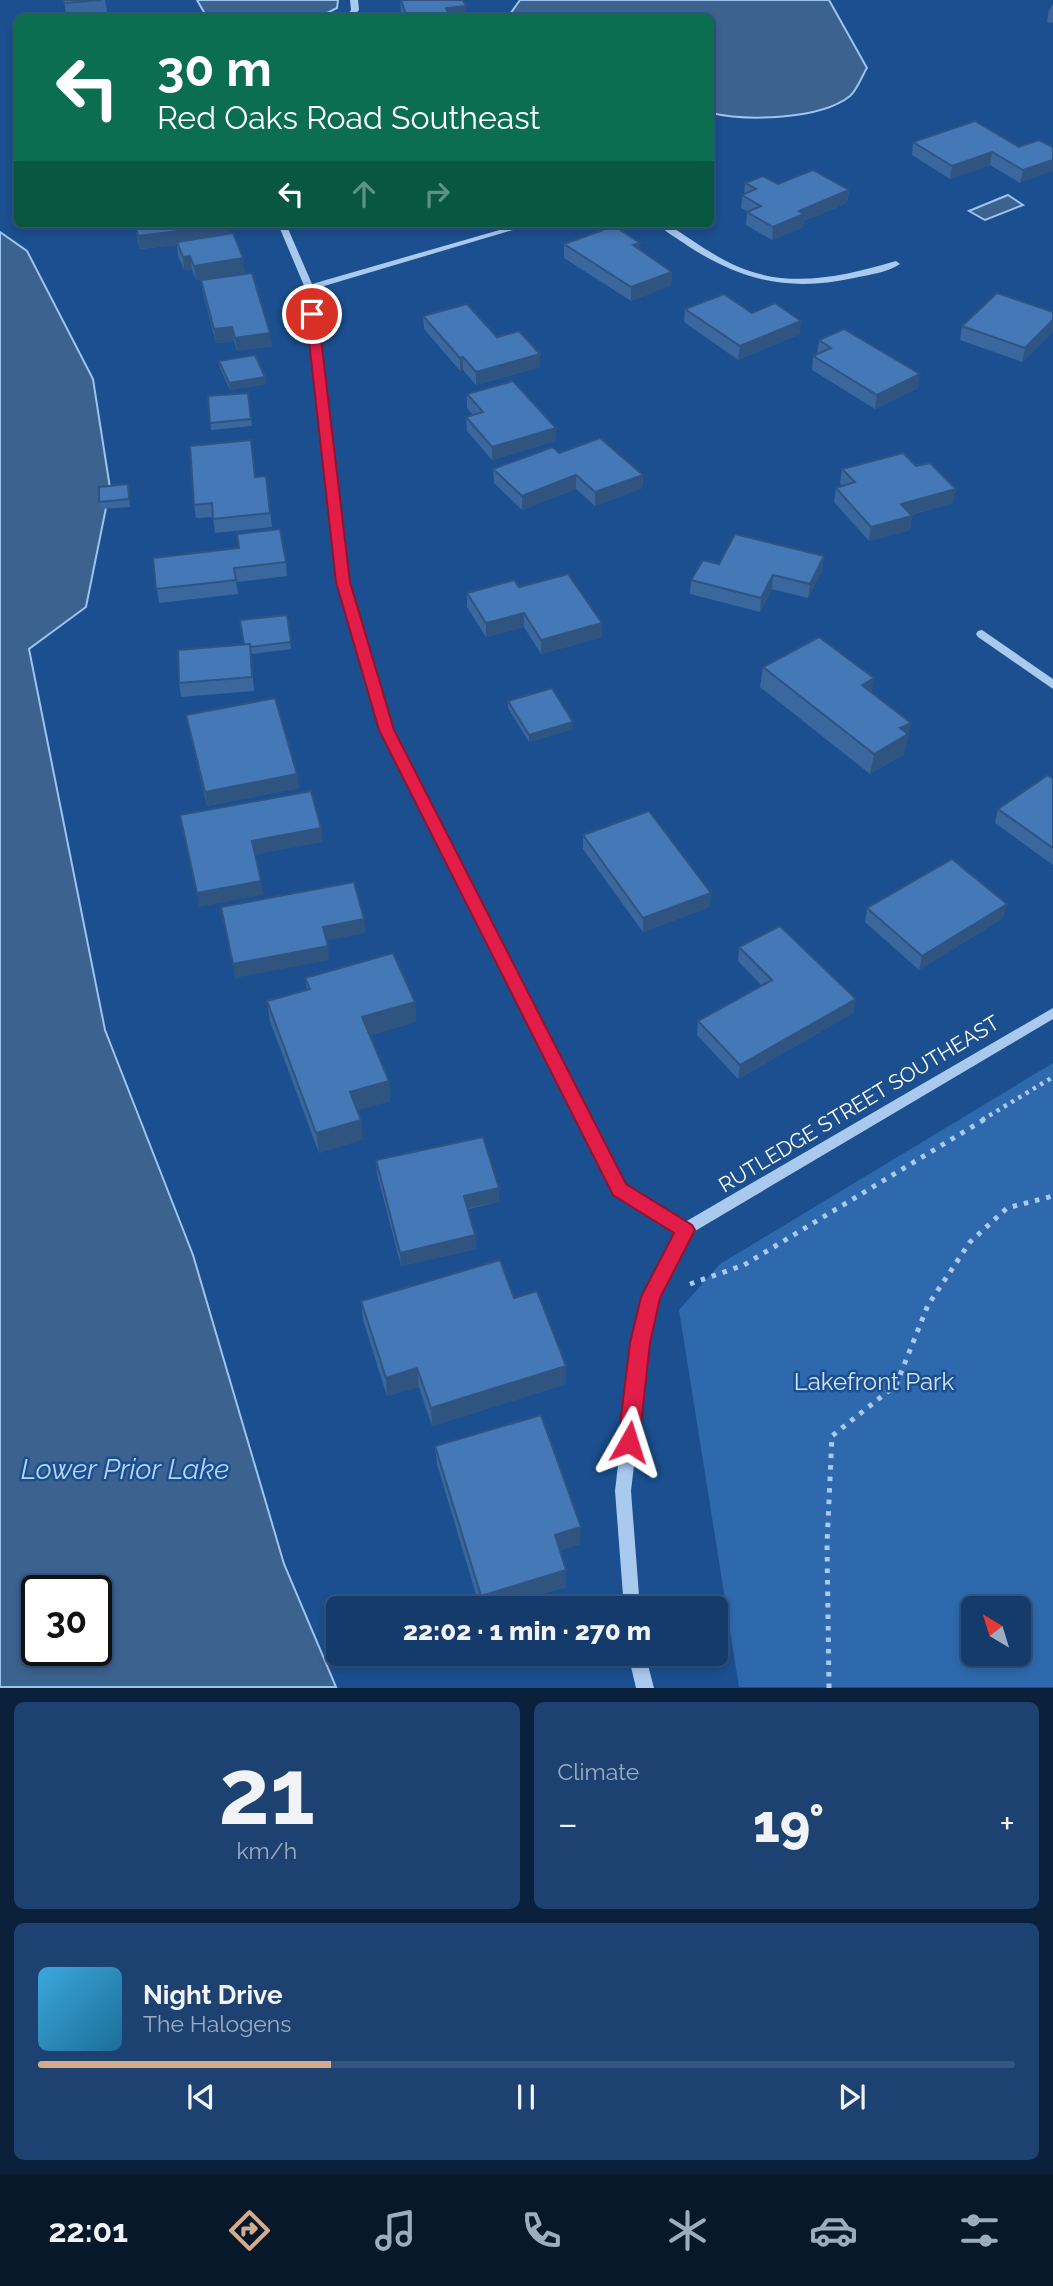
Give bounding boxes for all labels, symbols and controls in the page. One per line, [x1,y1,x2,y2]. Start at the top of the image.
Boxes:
text: 30 m [157,40,272,97]
icon: left [42,42,133,133]
text: Red Oaks Road Southeast [157,99,540,136]
icon: left [272,175,310,213]
icon: ahead [345,175,383,213]
icon: right [418,175,456,213]
pin [282,284,342,344]
icon: arrive [293,295,331,333]
street label: RUTLEDGE STREET SOUTHEAST [714,1010,1004,1197]
park label: Lakefront Park [794,1367,954,1396]
position arrow [592,1405,666,1479]
water label: Lower Prior Lake [21,1453,229,1486]
speed limit sign: 30 [21,1575,112,1666]
north arrow [961,1596,1031,1666]
map controls [961,1596,1031,1666]
text: 22:02 · 1 min · 270 m [403,1616,651,1646]
text: 21 [219,1738,315,1845]
text: Climate [558,1758,639,1785]
text: 19° [753,1793,824,1854]
text: − [558,1801,578,1846]
text: + [999,1801,1015,1846]
text: km/h [236,1837,297,1864]
text: Night Drive [143,1980,282,2010]
text: The Halogens [143,2010,291,2037]
icon: previous [182,2078,220,2116]
icon: pause [507,2078,545,2116]
icon: next [833,2078,871,2116]
icon: directions [225,2206,274,2255]
icon: music [371,2206,420,2255]
icon: phone [517,2206,566,2255]
icon: climate [663,2206,712,2255]
icon: car [809,2206,858,2255]
icon: filters [955,2206,1004,2255]
text: 22:01 [49,2212,128,2249]

